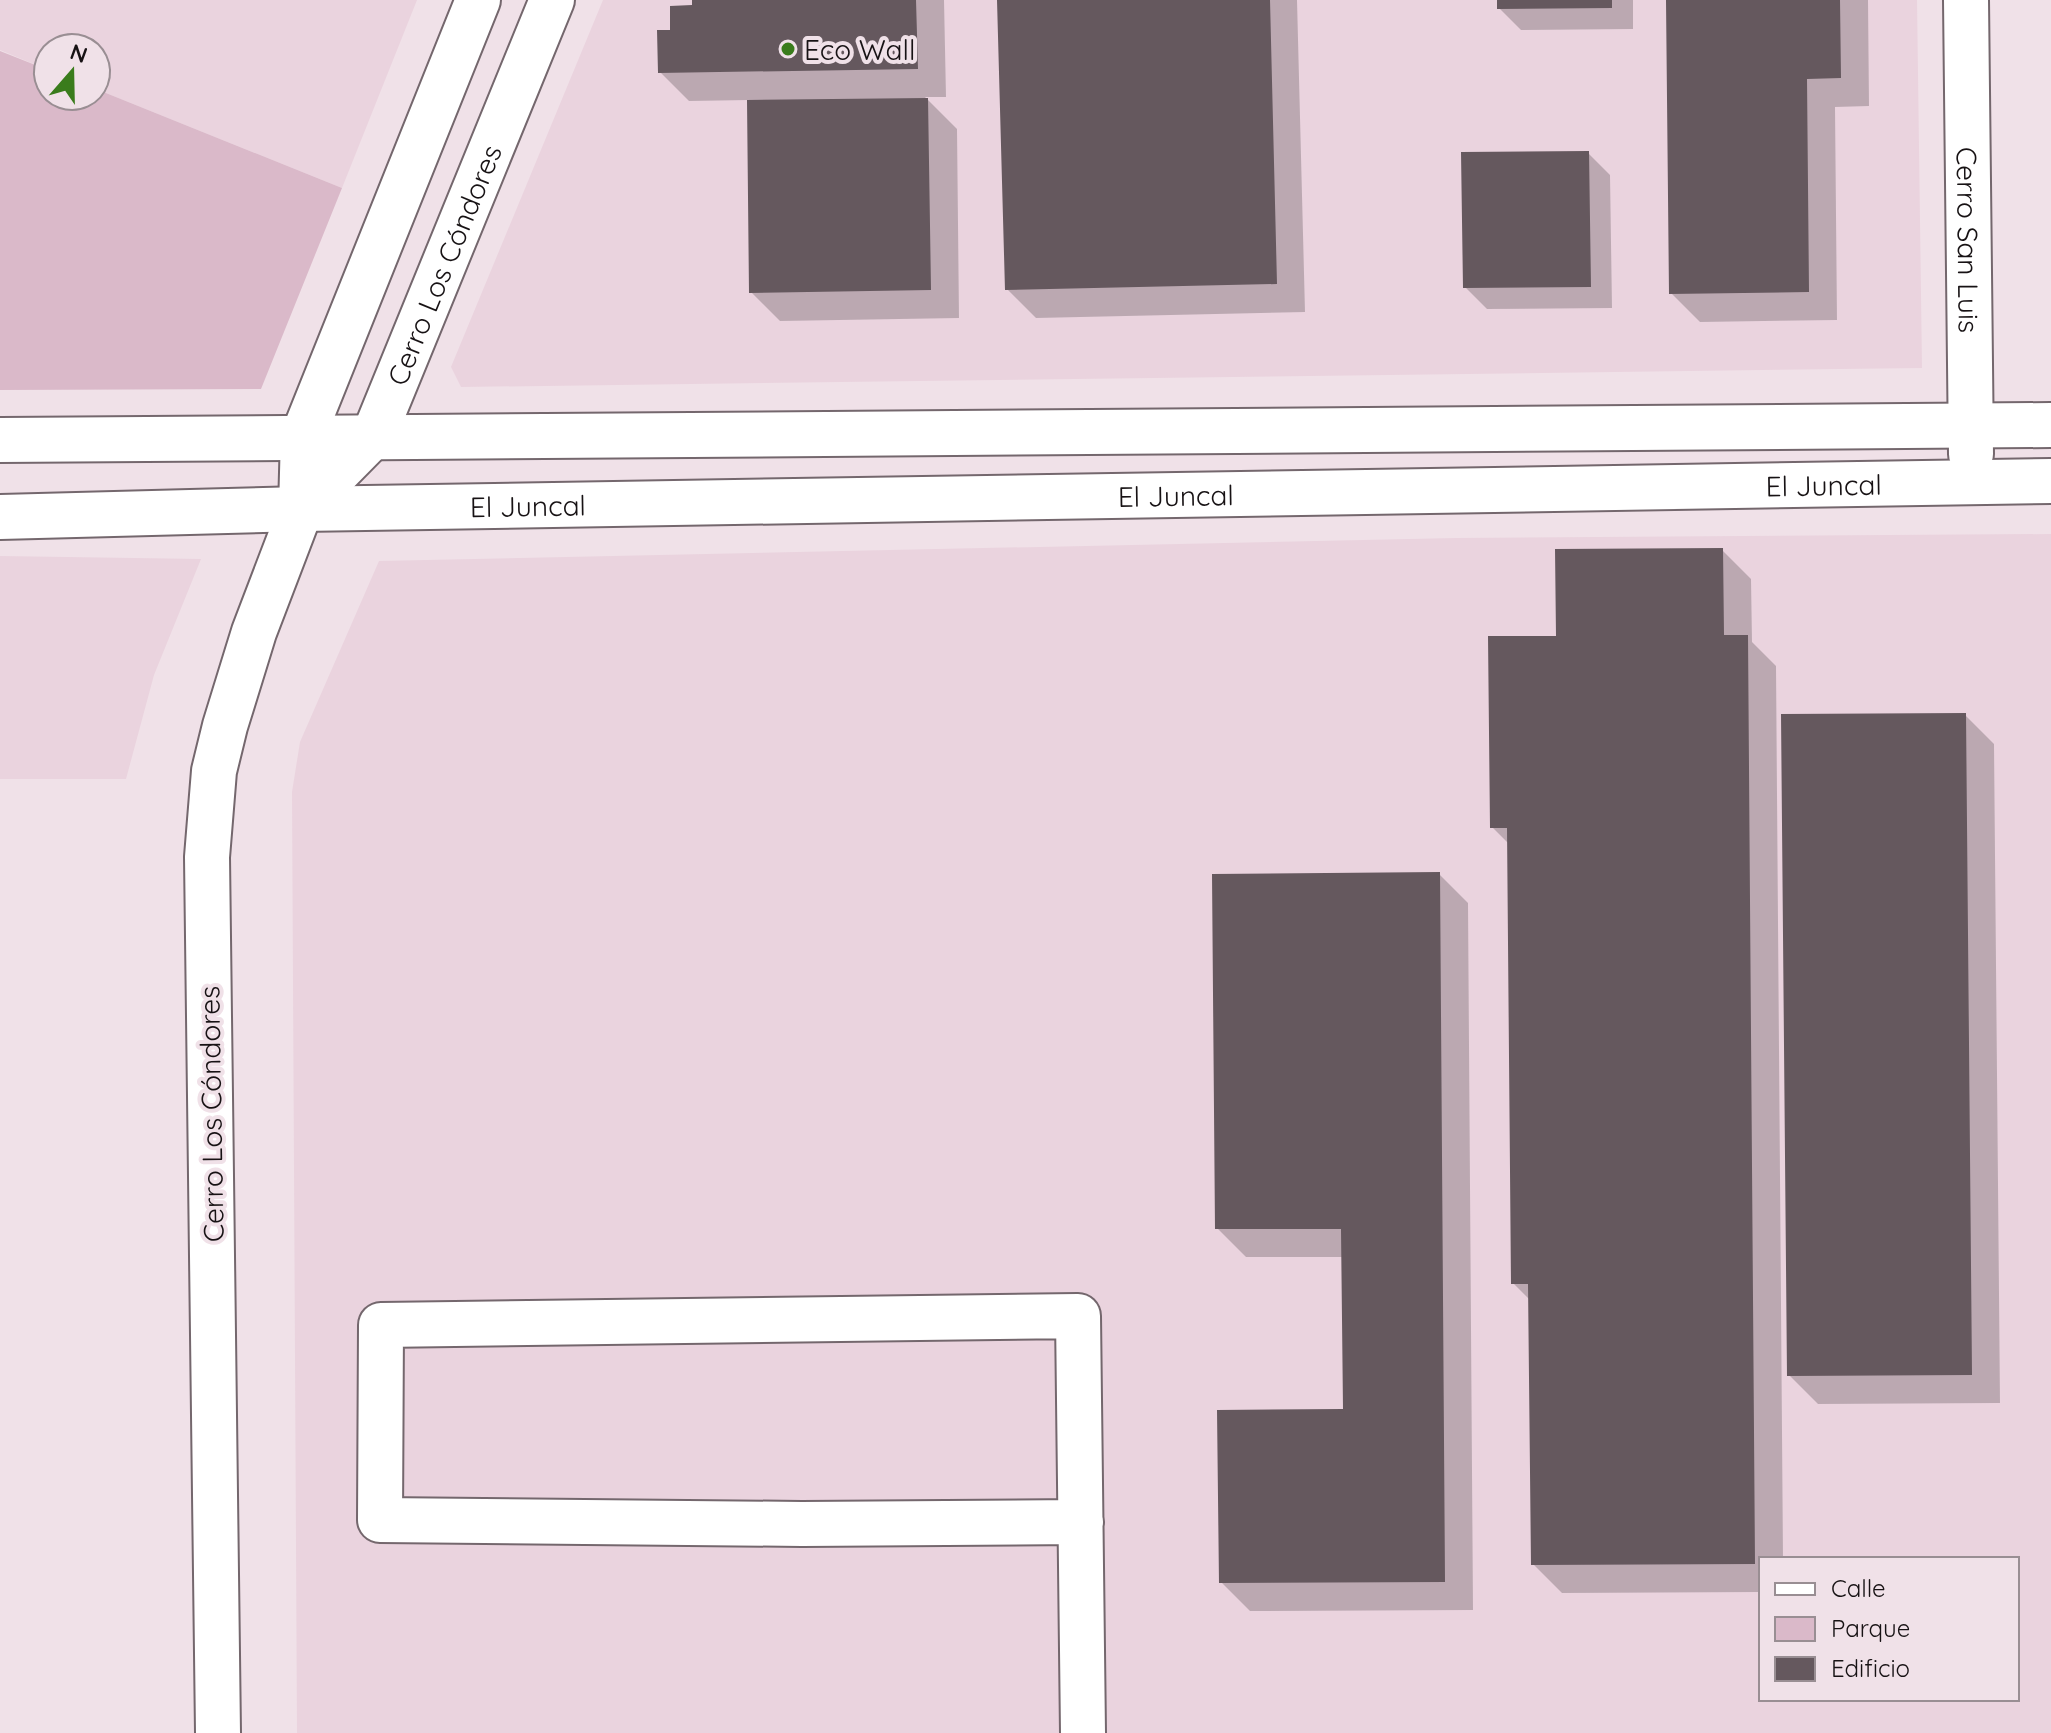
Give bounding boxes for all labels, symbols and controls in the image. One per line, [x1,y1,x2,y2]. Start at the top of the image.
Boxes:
north arrow [32,32,112,112]
place label: Eco Wall [804,32,915,67]
text: N [66,37,91,69]
marker: Eco Wall [779,40,797,58]
street label: Cerro Los Cóndores [379,139,509,390]
street label: Cerro San Luis [1950,147,1987,333]
street label: El Juncal [1765,466,1882,503]
street label: El Juncal [1117,477,1234,513]
street label: El Juncal [470,487,586,524]
street label: Cerro Los Cóndores [191,985,231,1243]
legend [1759,1557,2019,1701]
text: Calle [1831,1573,1886,1603]
text: Parque [1831,1613,1910,1643]
text: Edificio [1831,1653,1910,1683]

